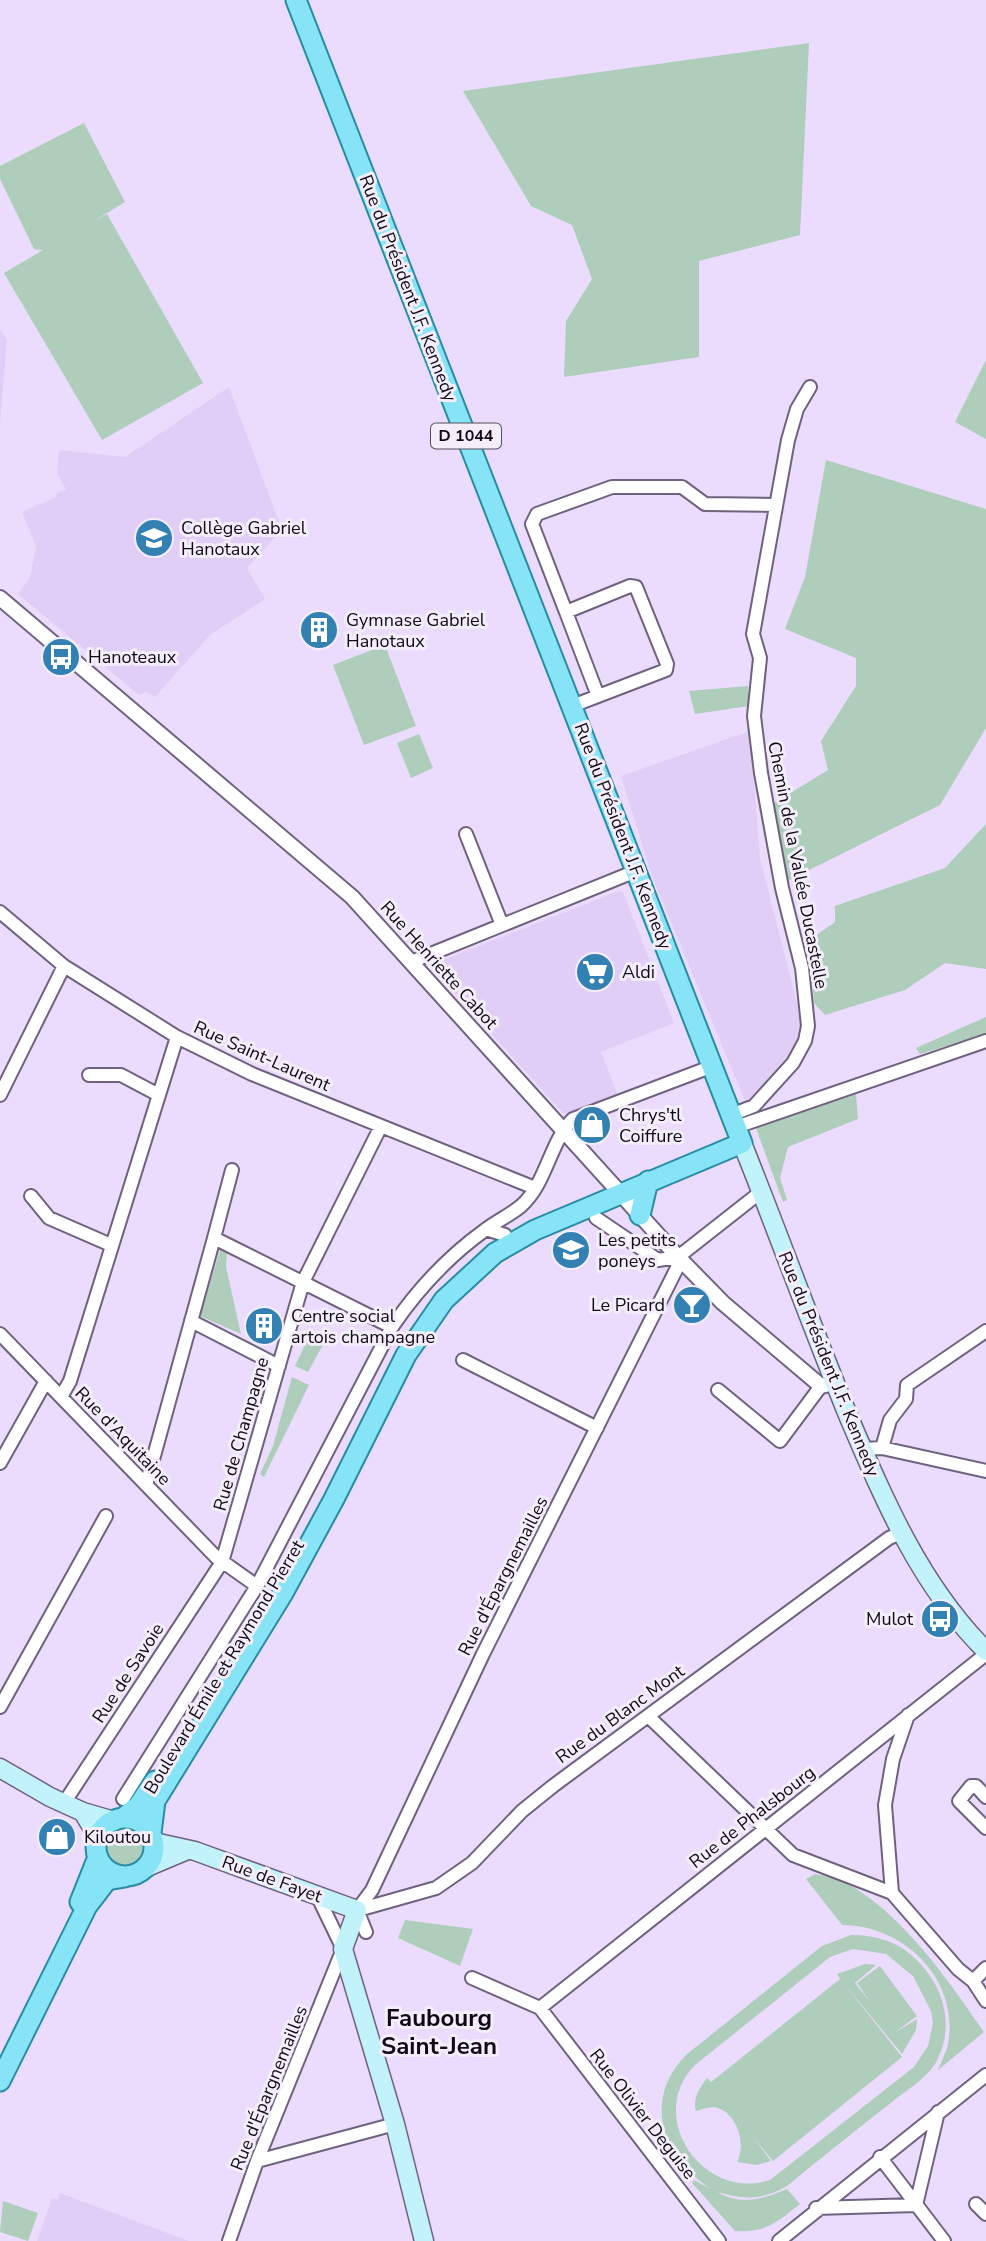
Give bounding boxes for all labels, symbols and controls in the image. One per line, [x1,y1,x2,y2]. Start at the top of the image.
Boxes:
street label: Rue du Président J.F. Kennedy [354,171,463,405]
road number: D 1044 [431,424,501,448]
place label: Collège Gabriel Hanotaux [181,516,307,561]
school or university icon: Collège Gabriel Hanotaux [133,517,175,559]
place label: Gymnase Gabriel Hanotaux [346,608,486,653]
building icon: Gymnase Gabriel Hanotaux [298,609,340,651]
bus stop icon: Hanoteaux [40,636,82,678]
place label: Hanoteaux [88,645,177,669]
street label: Rue du Président J.F. Kennedy [569,719,678,953]
street label: Chemin de la Vallée Ducastelle [762,739,834,991]
street label: Rue Henriette Cabot [375,896,503,1035]
supermarket icon: Aldi [574,951,616,993]
place label: Aldi [622,960,655,984]
street label: Rue Saint-Laurent [190,1015,335,1097]
place label: Chrys'tl Coiffure [619,1103,682,1148]
shop icon: Chrys'tl Coiffure [571,1104,613,1146]
place label: Les petits poneys [598,1228,676,1273]
school or university icon: Les petits poneys [550,1229,592,1271]
street label: Rue du Président J.F. Kennedy [773,1248,886,1481]
bar icon: Le Picard [671,1284,713,1326]
place label: Le Picard [591,1293,665,1317]
place label: Centre social artois champagne [291,1304,435,1349]
building icon: Centre social artois champagne [243,1305,285,1347]
street label: Rue de Champagne [208,1354,274,1514]
street label: Rue d'Aquitaine [70,1381,176,1491]
street label: Rue d'Épargnemailles [452,1492,554,1660]
street label: Boulevard Émile et Raymond Pierret [138,1535,310,1798]
bus stop icon: Mulot [919,1598,961,1640]
place label: Mulot [866,1607,914,1631]
street label: Rue de Savoie [87,1618,169,1728]
street label: Rue du Blanc Mont [551,1659,690,1769]
street label: Rue de Phalsbourg [684,1760,820,1874]
shop icon: Kiloutou [36,1816,78,1858]
place label: Kiloutou [84,1825,151,1849]
street label: Rue de Fayet [219,1850,326,1908]
street label: Rue d'Épargnemailles [225,2002,313,2174]
district label: Faubourg Saint-Jean [381,2002,497,2062]
street label: Rue Olivier Deguise [584,2044,702,2184]

